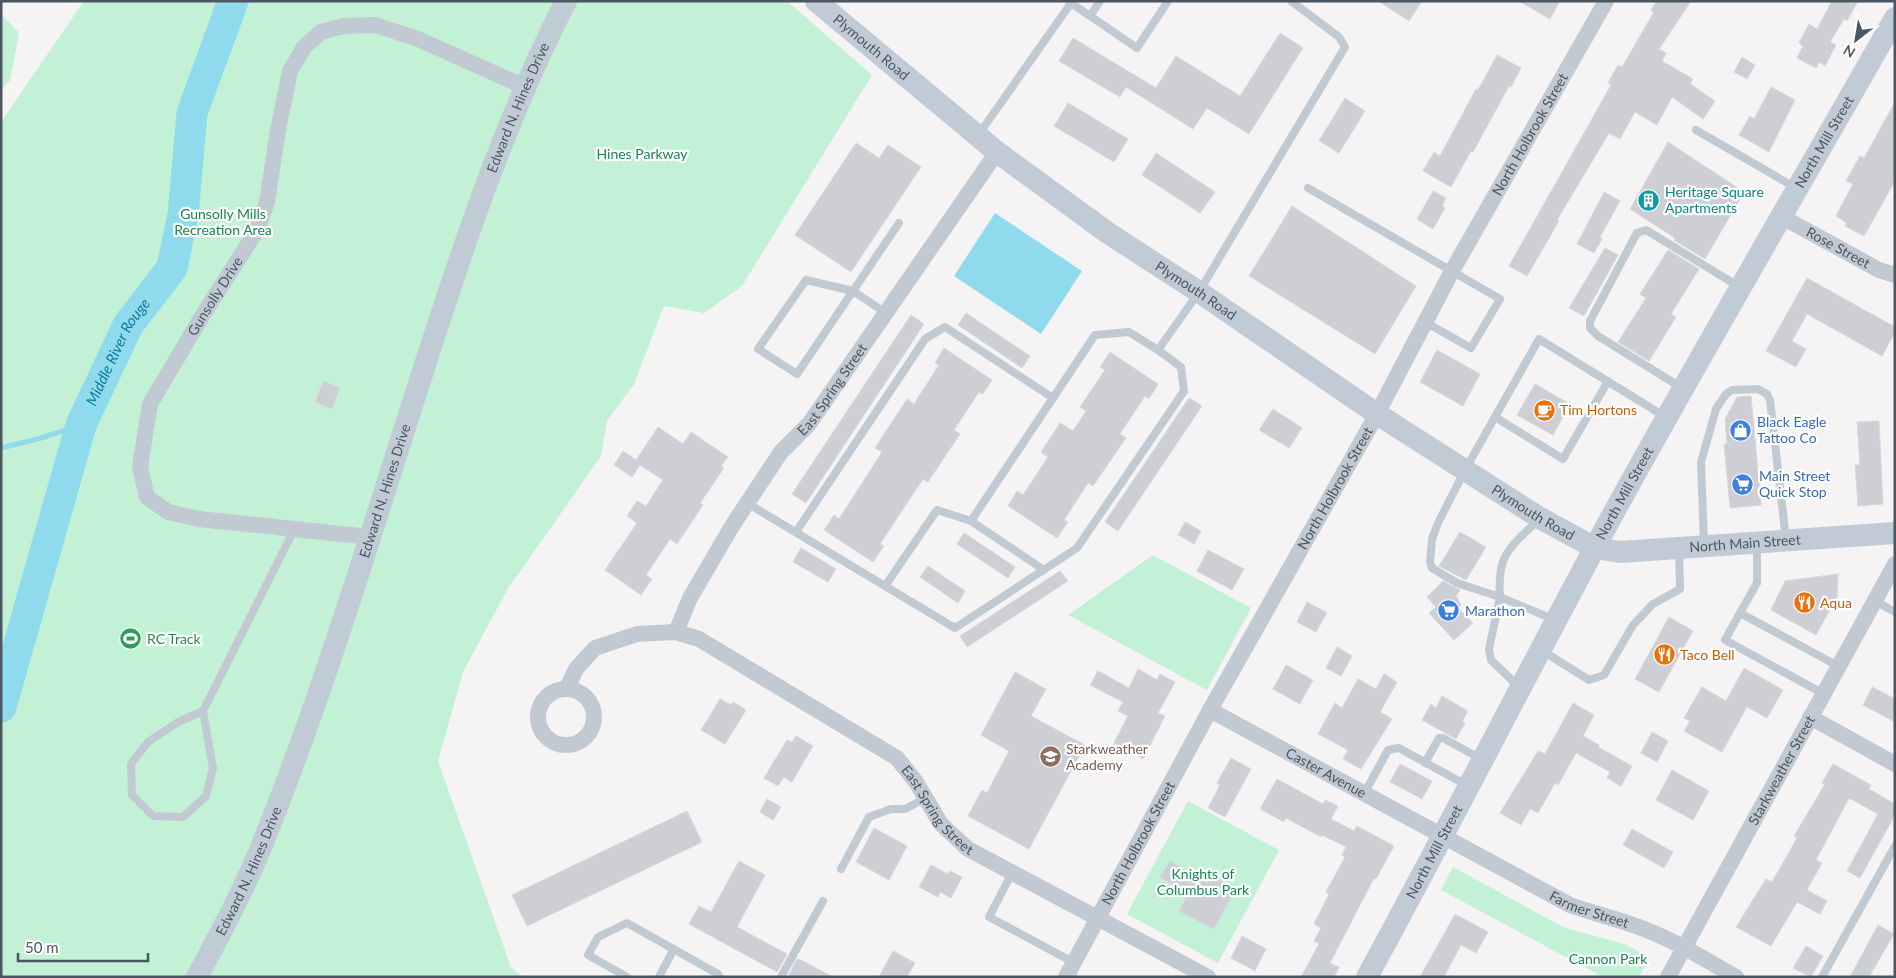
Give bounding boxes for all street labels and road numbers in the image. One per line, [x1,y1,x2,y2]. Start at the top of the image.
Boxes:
street label: Plymouth Road [830,10,913,83]
street label: Edward N. Hines Drive [483,40,552,175]
street label: North Holbrook Street [1488,70,1571,198]
street label: North Mill Street [1791,93,1857,191]
street label: Rose Street [1804,223,1873,272]
street label: Gunsolly Drive [183,253,246,339]
street label: Plymouth Road [1152,257,1240,323]
street label: East Spring Street [793,340,870,439]
street label: Edward N. Hines Drive [355,422,414,560]
street label: North Holbrook Street [1293,424,1376,552]
street label: North Mill Street [1592,444,1657,542]
street label: Plymouth Road [1489,481,1578,543]
street label: North Main Street [1689,531,1801,555]
street label: Starkweather Street [1744,712,1818,828]
street label: Caster Avenue [1283,744,1370,801]
street label: East Spring Street [898,762,976,858]
street label: North Holbrook Street [1097,778,1178,908]
street label: North Mill Street [1402,802,1465,901]
street label: Edward N. Hines Drive [212,804,284,938]
street label: Farmer Street [1547,887,1631,931]

